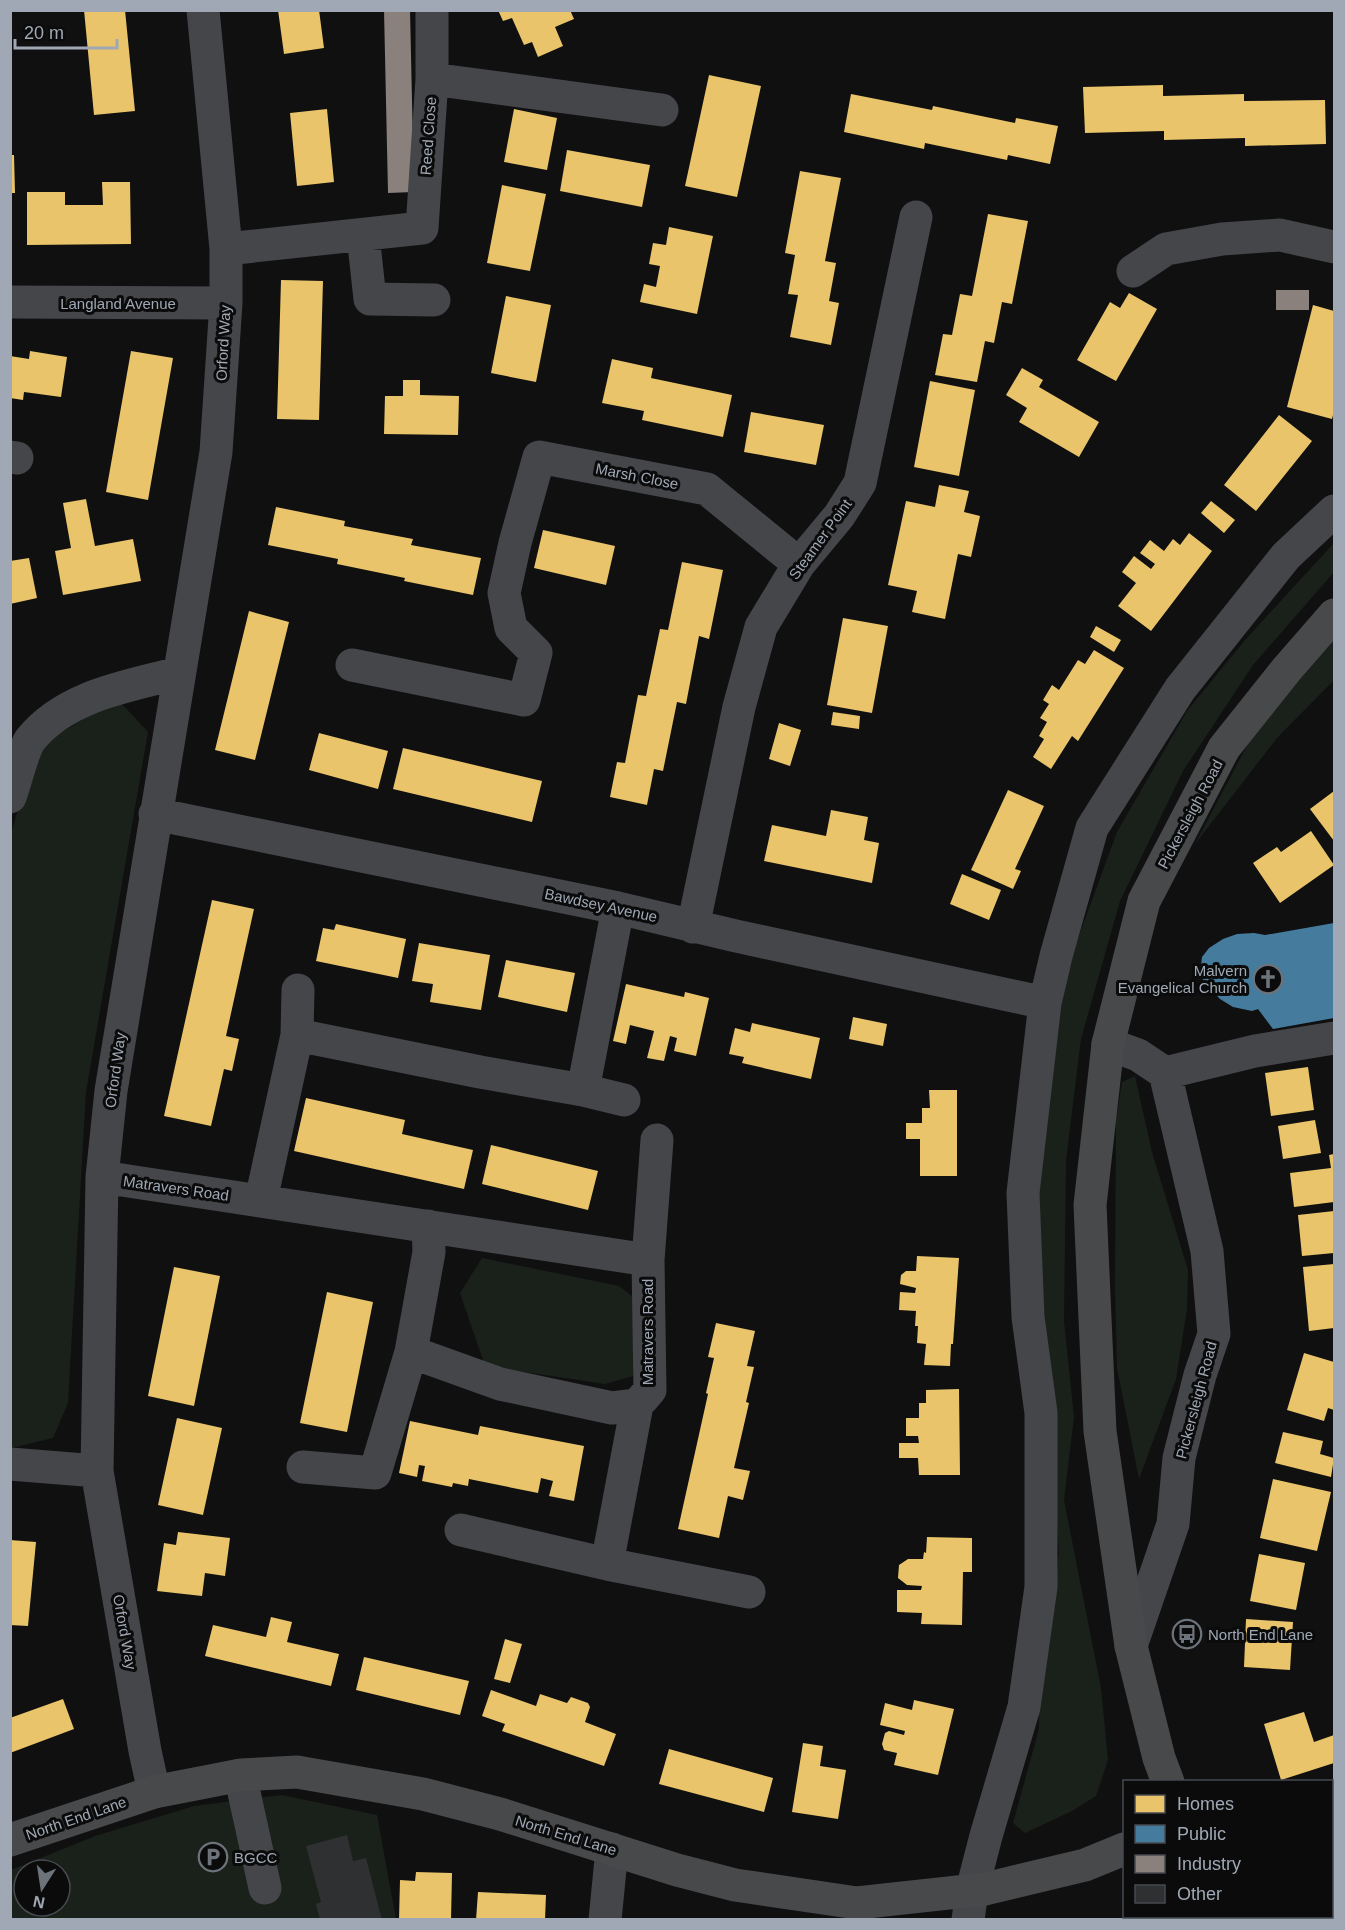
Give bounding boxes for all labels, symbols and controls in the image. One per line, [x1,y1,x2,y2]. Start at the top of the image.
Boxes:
scale bar [15,12,117,50]
text: 20 m [24,23,64,43]
street label: Reed Close [417,96,439,176]
street label: Langland Avenue [60,295,176,312]
street label: Orford Way [213,304,234,381]
street label: Marsh Close [594,460,680,492]
street label: Steamer Point [785,495,855,582]
street label: Pickersleigh Road [1154,757,1226,871]
street label: Bawdsey Avenue [543,885,659,925]
place label: Malvern Evangelical Church [1118,962,1247,996]
church icon: Malvern Evangelical Church [1252,963,1284,995]
street label: Orford Way [101,1031,129,1109]
street label: Matravers Road [122,1172,230,1204]
street label: Matravers Road [639,1279,656,1385]
street label: Pickersleigh Road [1172,1339,1220,1461]
street label: Orford Way [110,1593,140,1671]
bus stop icon: North End Lane [1171,1618,1203,1650]
place label: North End Lane [1208,1626,1313,1643]
legend [1123,1780,1333,1918]
street label: North End Lane [24,1793,128,1843]
text: Homes [1177,1794,1234,1814]
street label: North End Lane [513,1812,619,1858]
text: Public [1177,1824,1226,1844]
parking icon: BGCC [197,1841,229,1873]
place label: BGCC [234,1849,278,1866]
text: Industry [1177,1854,1241,1874]
north arrow [12,1858,72,1918]
text: Other [1177,1884,1222,1904]
text: N [32,1893,46,1912]

